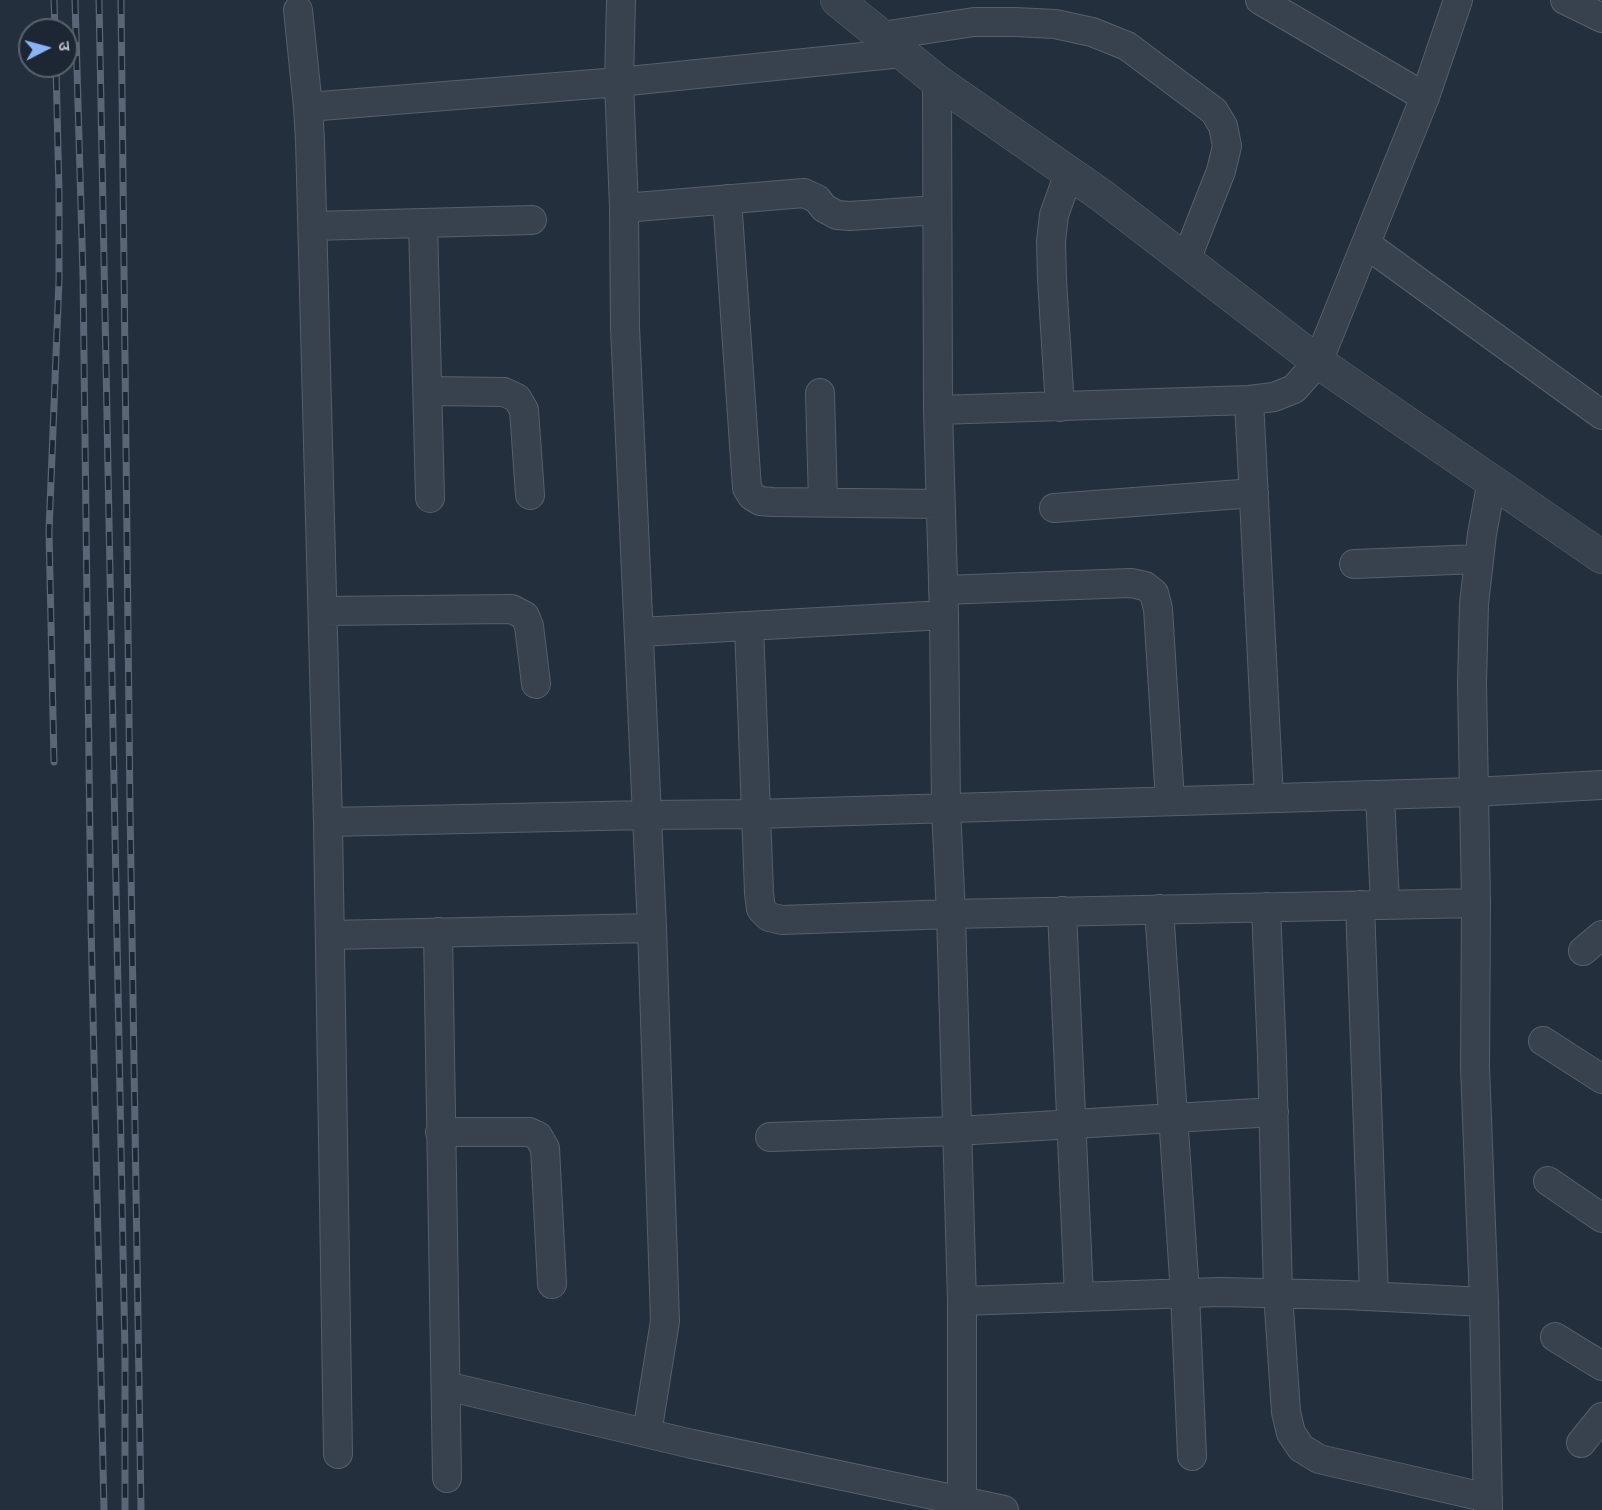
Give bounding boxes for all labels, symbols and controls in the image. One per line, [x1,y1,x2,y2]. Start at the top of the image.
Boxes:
north arrow [18,18,78,78]
text: उ [54,41,74,52]

